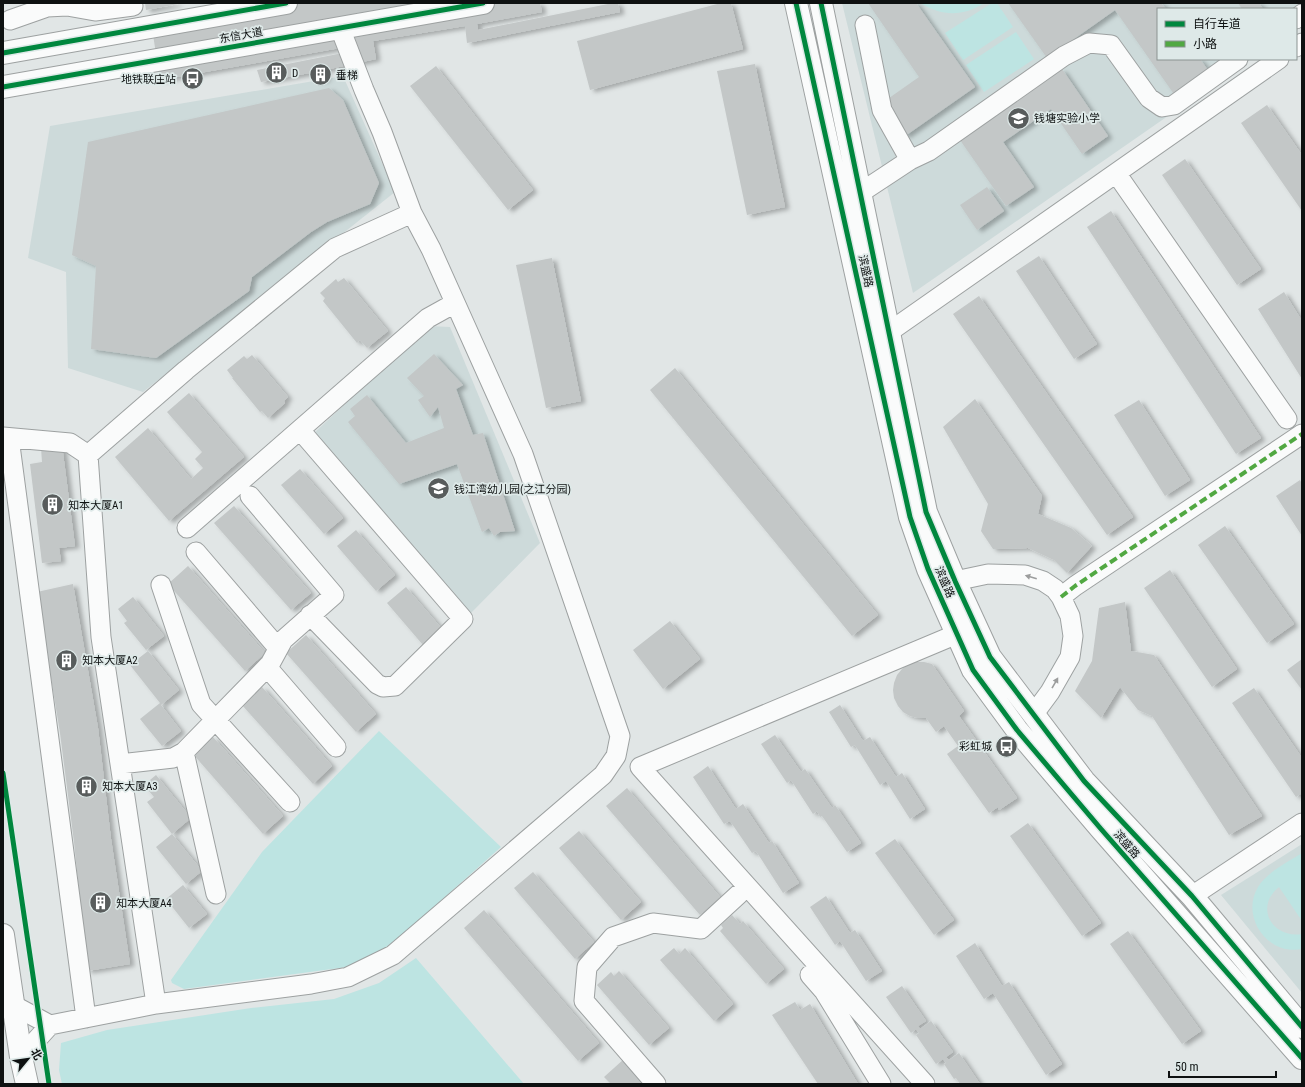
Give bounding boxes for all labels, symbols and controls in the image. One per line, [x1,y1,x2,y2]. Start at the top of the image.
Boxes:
legend [1157,8,1297,60]
text: 自行车道 [1193,17,1241,31]
street label: 东信大道 [218,25,264,46]
text: 小路 [1193,37,1217,51]
building icon: D [263,60,289,86]
building icon: 垂梯 [308,62,334,88]
bus stop icon: 地铁联庄站 [179,66,205,92]
place label: D [292,67,298,80]
place label: 垂梯 [336,69,358,82]
place label: 地铁联庄站 [121,73,176,86]
school or university icon: 钱塘实验小学 [1005,105,1031,131]
place label: 钱塘实验小学 [1034,112,1100,125]
street label: 滨盛路 [856,254,875,289]
school or university icon: 钱江湾幼儿园(之江分园) [425,476,451,502]
place label: 钱江湾幼儿园(之江分园) [454,483,571,496]
building icon: 知本大厦A1 [39,492,65,518]
place label: 知本大厦A1 [68,499,124,512]
street label: 滨盛路 [932,564,957,600]
one-way arrow [1025,574,1037,580]
building icon: 知本大厦A2 [54,647,80,673]
place label: 知本大厦A2 [82,654,138,667]
one-way arrow [1052,677,1059,689]
bus stop icon: 彩虹城 [994,733,1020,759]
place label: 彩虹城 [959,740,992,753]
building icon: 知本大厦A3 [73,773,99,799]
place label: 知本大厦A3 [102,780,158,793]
street label: 滨盛路 [1111,828,1142,861]
building icon: 知本大厦A4 [88,890,114,916]
place label: 知本大厦A4 [116,897,172,910]
north arrow [8,1039,48,1079]
text: 北 [28,1046,45,1062]
scale bar [1169,1053,1276,1079]
text: 50 m [1175,1060,1199,1074]

